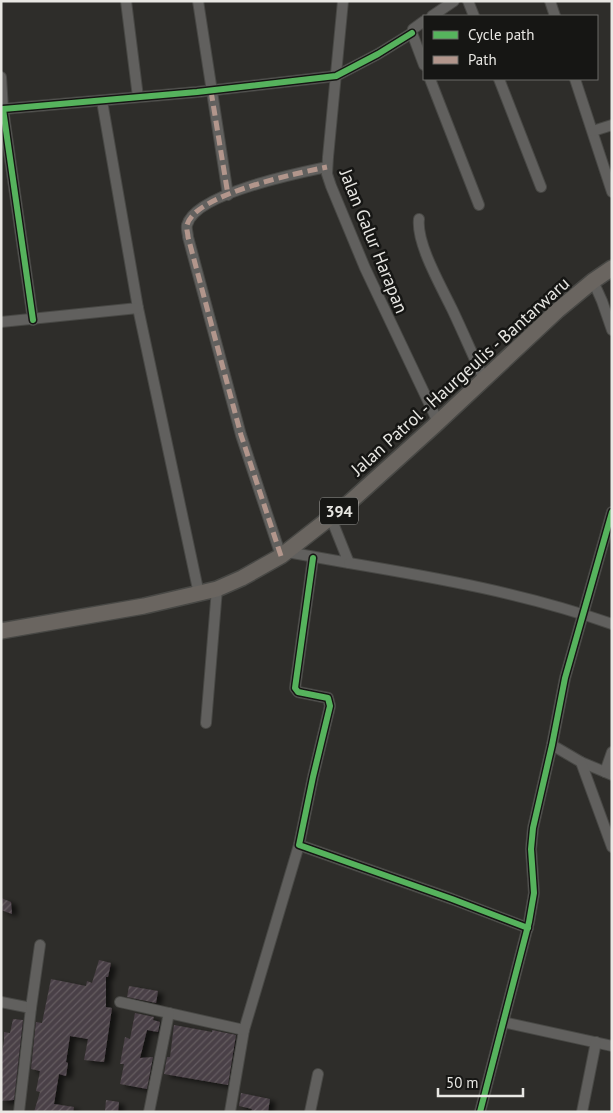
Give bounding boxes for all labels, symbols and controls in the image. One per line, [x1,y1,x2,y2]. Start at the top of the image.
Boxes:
legend [423,15,598,80]
text: Cycle path [468,25,534,44]
text: Path [468,50,497,69]
street label: Jalan Galur Harapan [334,165,413,316]
street label: Jalan Patrol - Haurgeulis - Bantarwaru [345,272,574,481]
road number: 394 [320,498,358,524]
scale bar [438,1066,523,1098]
text: 50 m [446,1073,479,1092]

